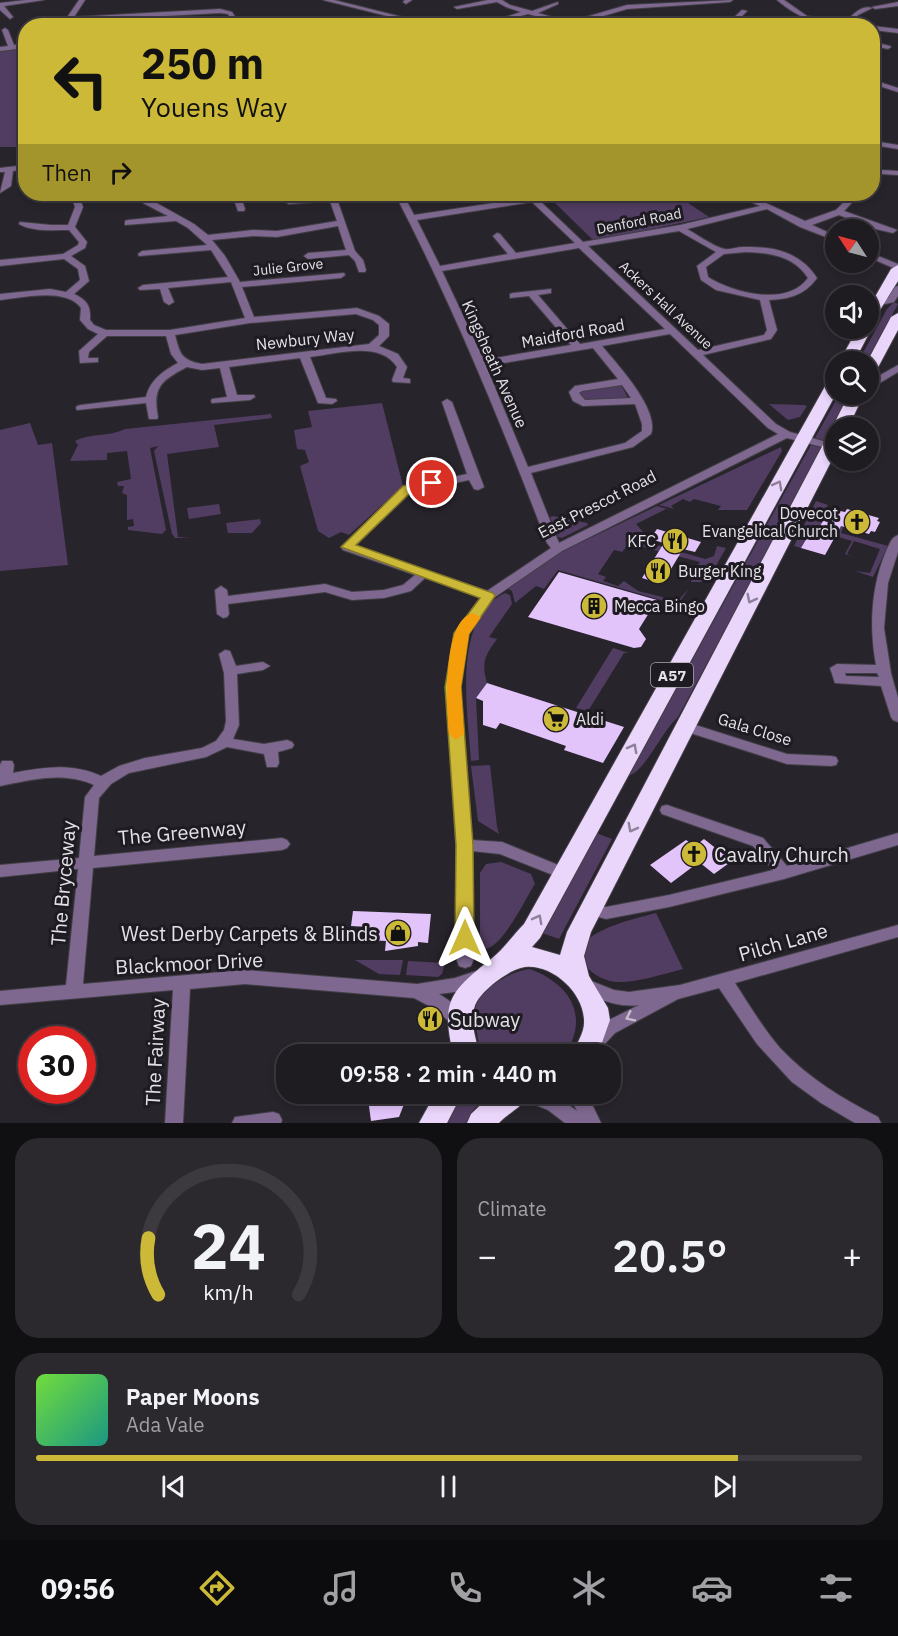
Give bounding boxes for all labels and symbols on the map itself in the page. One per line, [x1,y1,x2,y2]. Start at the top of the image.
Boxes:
street label: Denford Road [595,204,683,238]
north arrow [825,219,879,273]
street label: Julie Grove [252,254,324,280]
street label: Ackers Hall Avenue [616,257,717,353]
street label: Kingsheath Avenue [458,297,532,431]
street label: Maidford Road [520,314,626,352]
street label: Newbury Way [255,324,355,354]
pin [406,457,457,508]
street label: East Prescot Road [535,466,659,542]
one-way arrow [771,481,782,492]
place label: Dovecot Evangelical Church [702,503,838,541]
church icon: Dovecot Evangelical Church [842,507,872,537]
restaurant icon: KFC [660,526,690,556]
place label: KFC [627,531,656,551]
restaurant icon: Burger King [643,556,673,586]
place label: Burger King [678,561,762,581]
building icon: Mecca Bingo [579,591,609,621]
one-way arrow [746,593,758,604]
place label: Mecca Bingo [614,596,705,616]
road number: A57 [651,663,693,687]
supermarket icon: Aldi [541,704,571,734]
street label: Gala Close [716,708,795,750]
place label: Aldi [576,709,604,729]
one-way arrow [626,744,637,754]
street label: The Greenway [117,813,247,851]
street label: The Bryceway [44,819,82,947]
one-way arrow [628,822,639,832]
church icon: Cavalry Church [679,839,709,869]
place label: Cavalry Church [714,841,849,868]
position arrow [433,906,497,970]
one-way arrow [531,914,542,925]
street label: Pilch Lane [735,916,831,968]
shop icon: West Derby Carpets & Blinds [383,918,413,948]
place label: West Derby Carpets & Blinds [121,920,378,947]
street label: Blackmoor Drive [114,946,264,980]
street label: The Fairway [139,997,171,1107]
restaurant icon: Subway [415,1004,445,1034]
place label: Subway [450,1006,520,1033]
one-way arrow [626,1010,637,1021]
speed limit sign: 30 [18,1026,96,1104]

